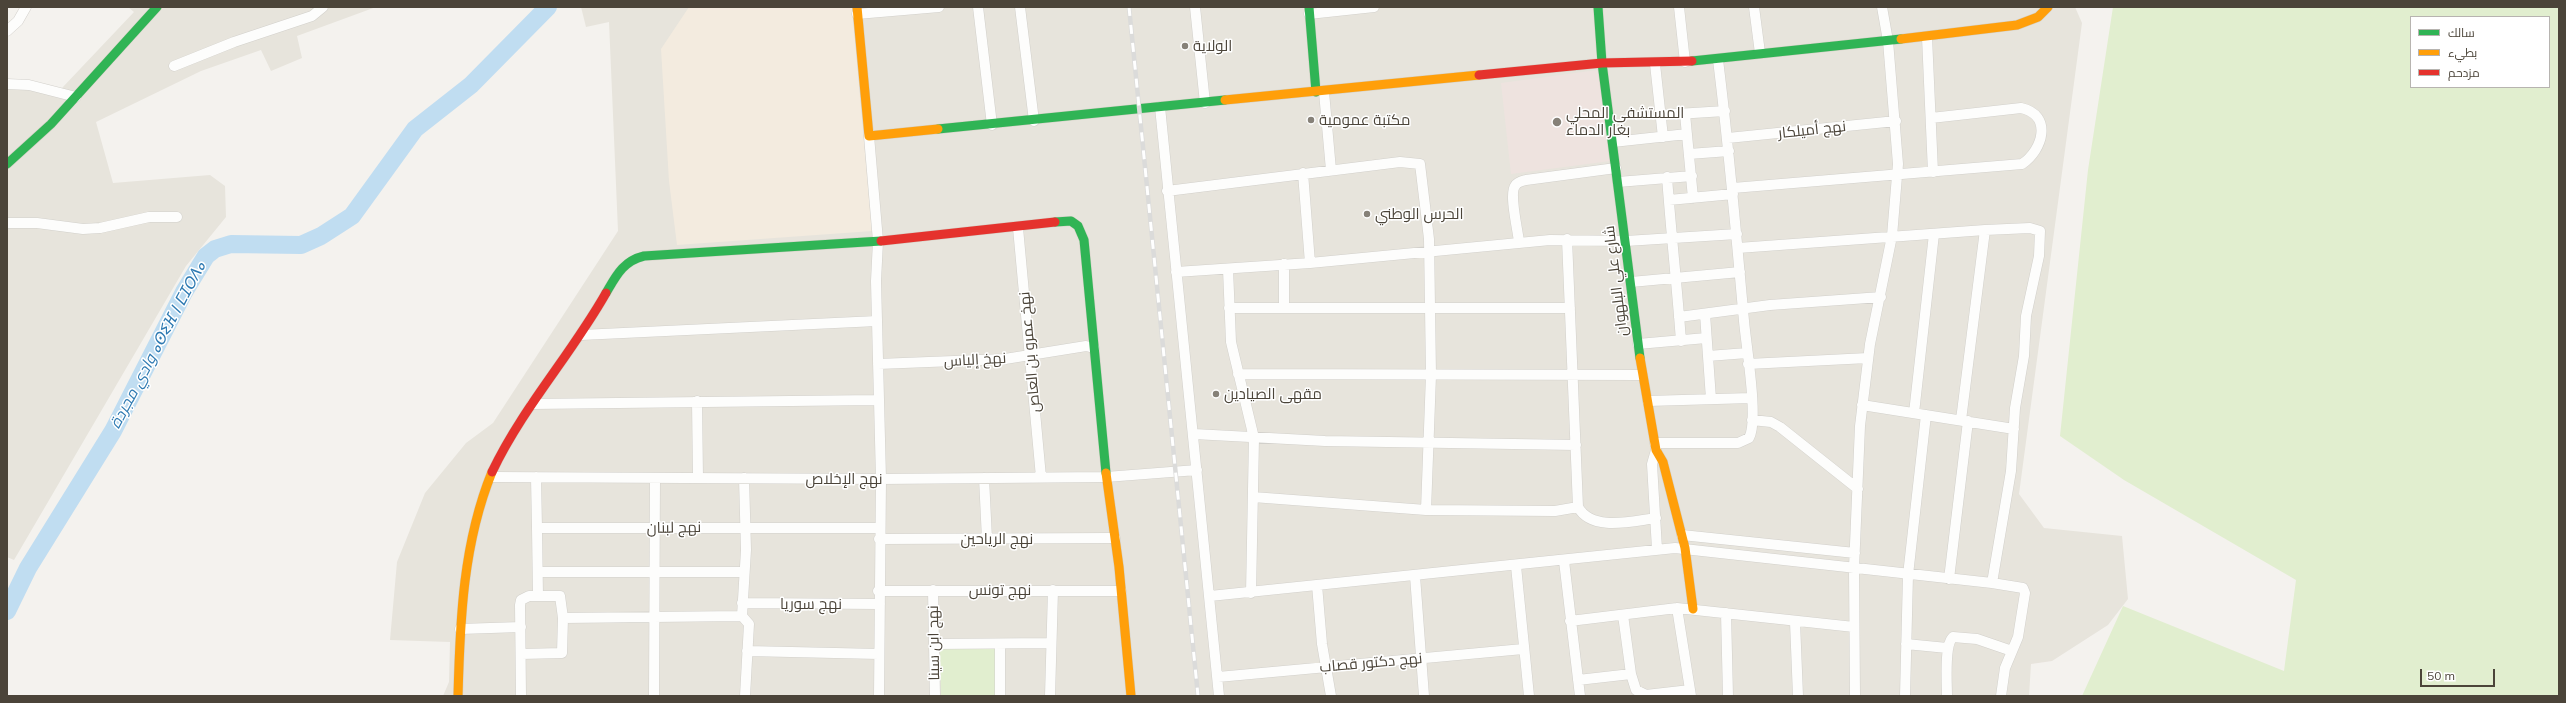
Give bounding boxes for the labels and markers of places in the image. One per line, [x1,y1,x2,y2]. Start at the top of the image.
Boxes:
place label: الولاية [1193,37,1232,55]
marker: الولاية [1180,41,1190,51]
place label: المستشفى المحلي بغار الدماء [1566,104,1684,139]
place label: مكتبة عمومية [1319,111,1410,129]
marker: مكتبة عمومية [1306,115,1316,125]
marker: المستشفى المحلي بغار الدماء [1551,116,1563,128]
place label: الحرس الوطني [1375,205,1463,223]
marker: الحرس الوطني [1362,209,1372,219]
place label: مقهى الصيادين [1224,385,1322,403]
marker: مقهى الصيادين [1211,389,1221,399]

